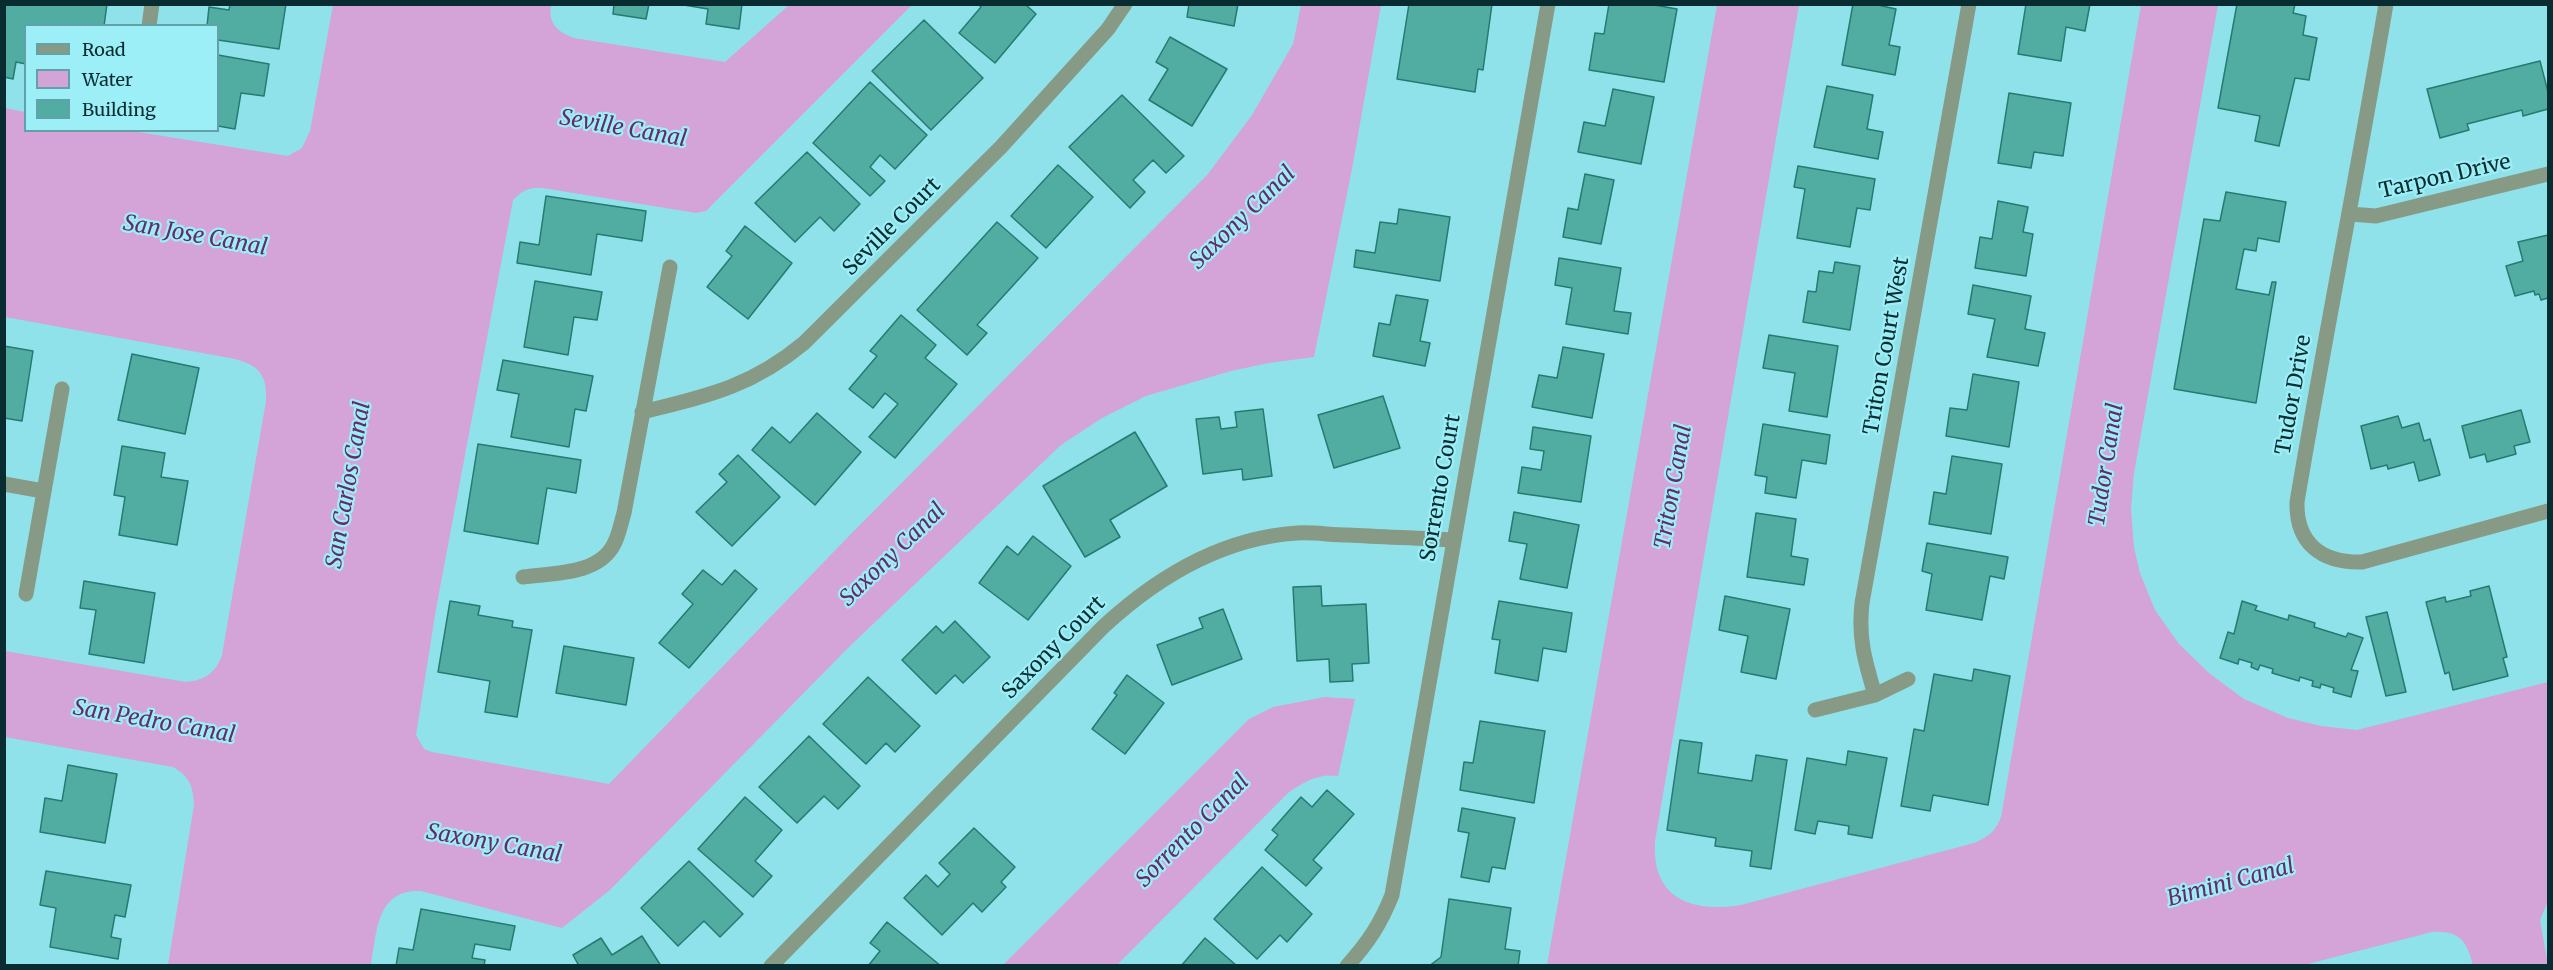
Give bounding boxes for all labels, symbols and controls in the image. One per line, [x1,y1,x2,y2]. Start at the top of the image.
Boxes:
legend [24,24,219,132]
text: Road [82,38,126,61]
text: Water [82,68,133,91]
text: Building [82,98,156,121]
water label: Seville Canal [558,105,688,153]
street label: Tarpon Drive [2377,150,2513,204]
water label: Saxony Canal [1185,161,1301,275]
street label: Seville Court [838,173,946,281]
water label: San Jose Canal [121,210,269,262]
street label: Triton Court West [1859,255,1915,437]
street label: Tudor Drive [2271,333,2317,457]
water label: San Carlos Canal [321,400,377,570]
water label: Tudor Canal [2084,402,2130,528]
street label: Sorrento Court [1416,412,1466,564]
water label: Triton Canal [1650,423,1698,551]
water label: Saxony Canal [835,498,951,612]
street label: Saxony Court [997,591,1111,705]
water label: San Pedro Canal [71,695,237,749]
water label: Sorrento Canal [1131,769,1255,893]
water label: Saxony Canal [424,819,564,869]
water label: Bimini Canal [2165,853,2297,913]

